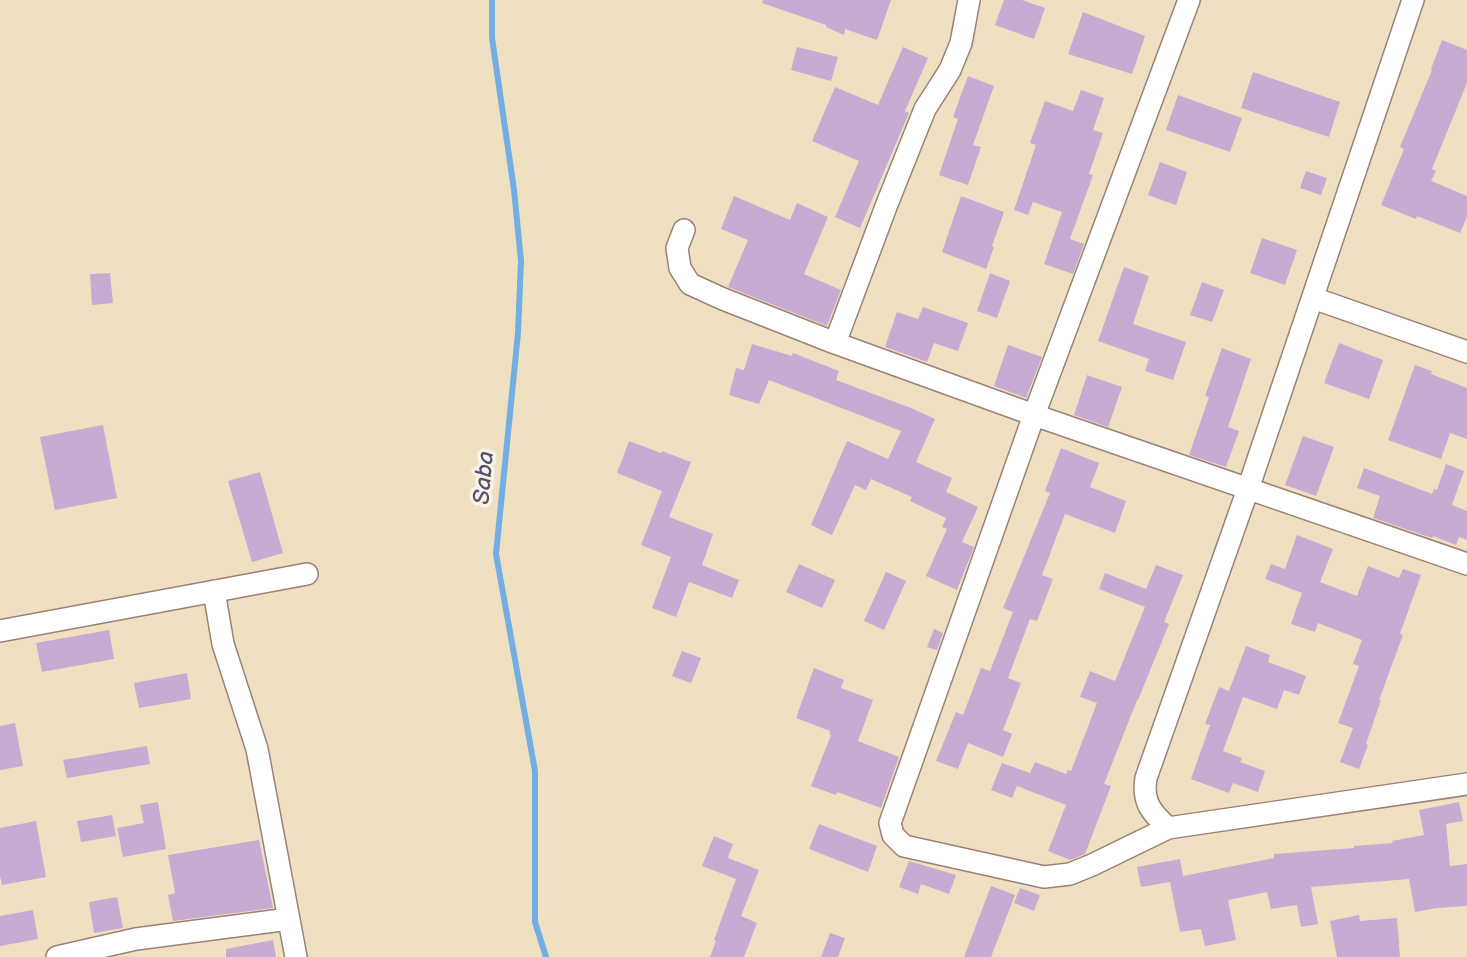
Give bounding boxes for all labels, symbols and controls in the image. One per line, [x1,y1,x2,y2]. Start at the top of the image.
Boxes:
water label: Saba [469,450,501,506]

